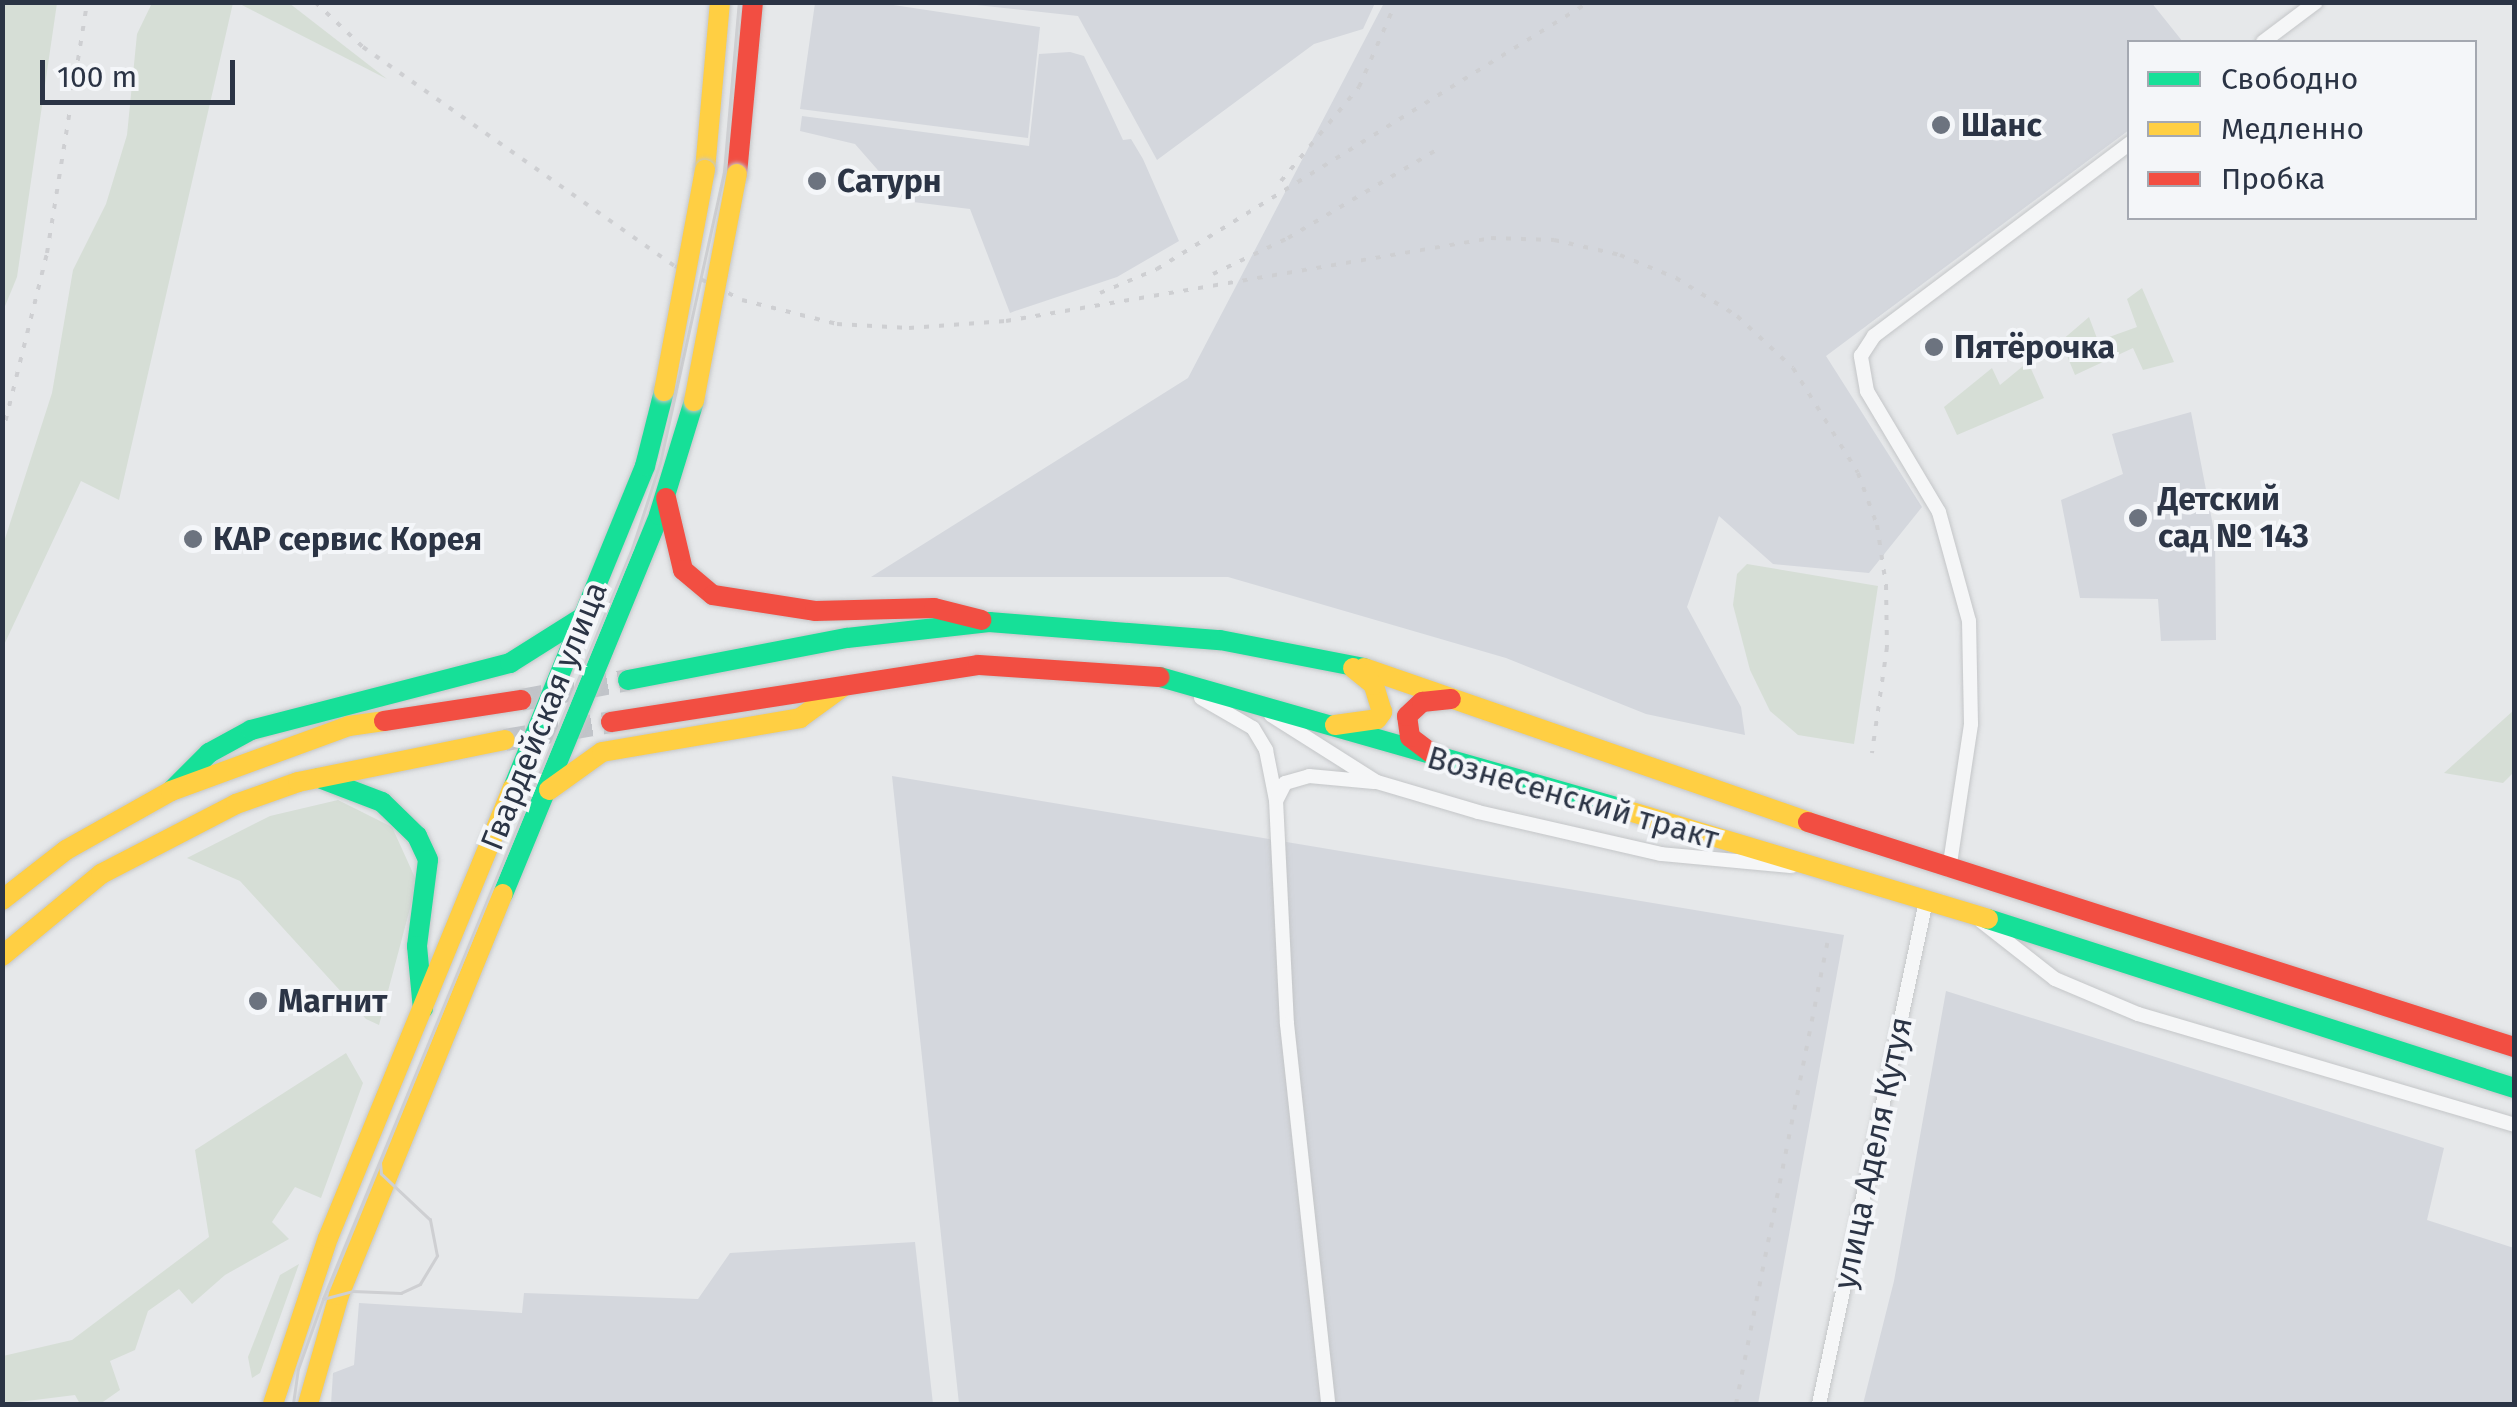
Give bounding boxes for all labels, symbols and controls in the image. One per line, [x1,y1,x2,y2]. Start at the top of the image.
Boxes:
scale bar [45,40,240,102]
legend [2127,40,2477,220]
text: 100 m [57,59,137,95]
text: Свободно [2221,61,2358,97]
place label: Шанс [1961,106,2042,144]
text: Медленно [2221,111,2364,147]
marker: Шанс [1930,114,1952,136]
text: Пробка [2221,161,2325,197]
place label: Сатурн [837,162,942,200]
marker: Сатурн [806,170,828,192]
place label: Пятёрочка [1954,328,2115,366]
marker: Пятёрочка [1923,336,1945,358]
place label: Детский сад № 143 [2158,481,2309,556]
marker: Детский сад № 143 [2127,507,2149,529]
place label: КАР сервис Корея [213,520,482,558]
marker: КАР сервис Корея [182,528,204,550]
street label: Гвардейская улица [473,576,615,856]
street label: Вознесенский тракт [1423,738,1723,858]
place label: Магнит [278,982,387,1020]
marker: Магнит [247,990,269,1012]
street label: улица Аделя Кутуя [1825,1013,1921,1293]

